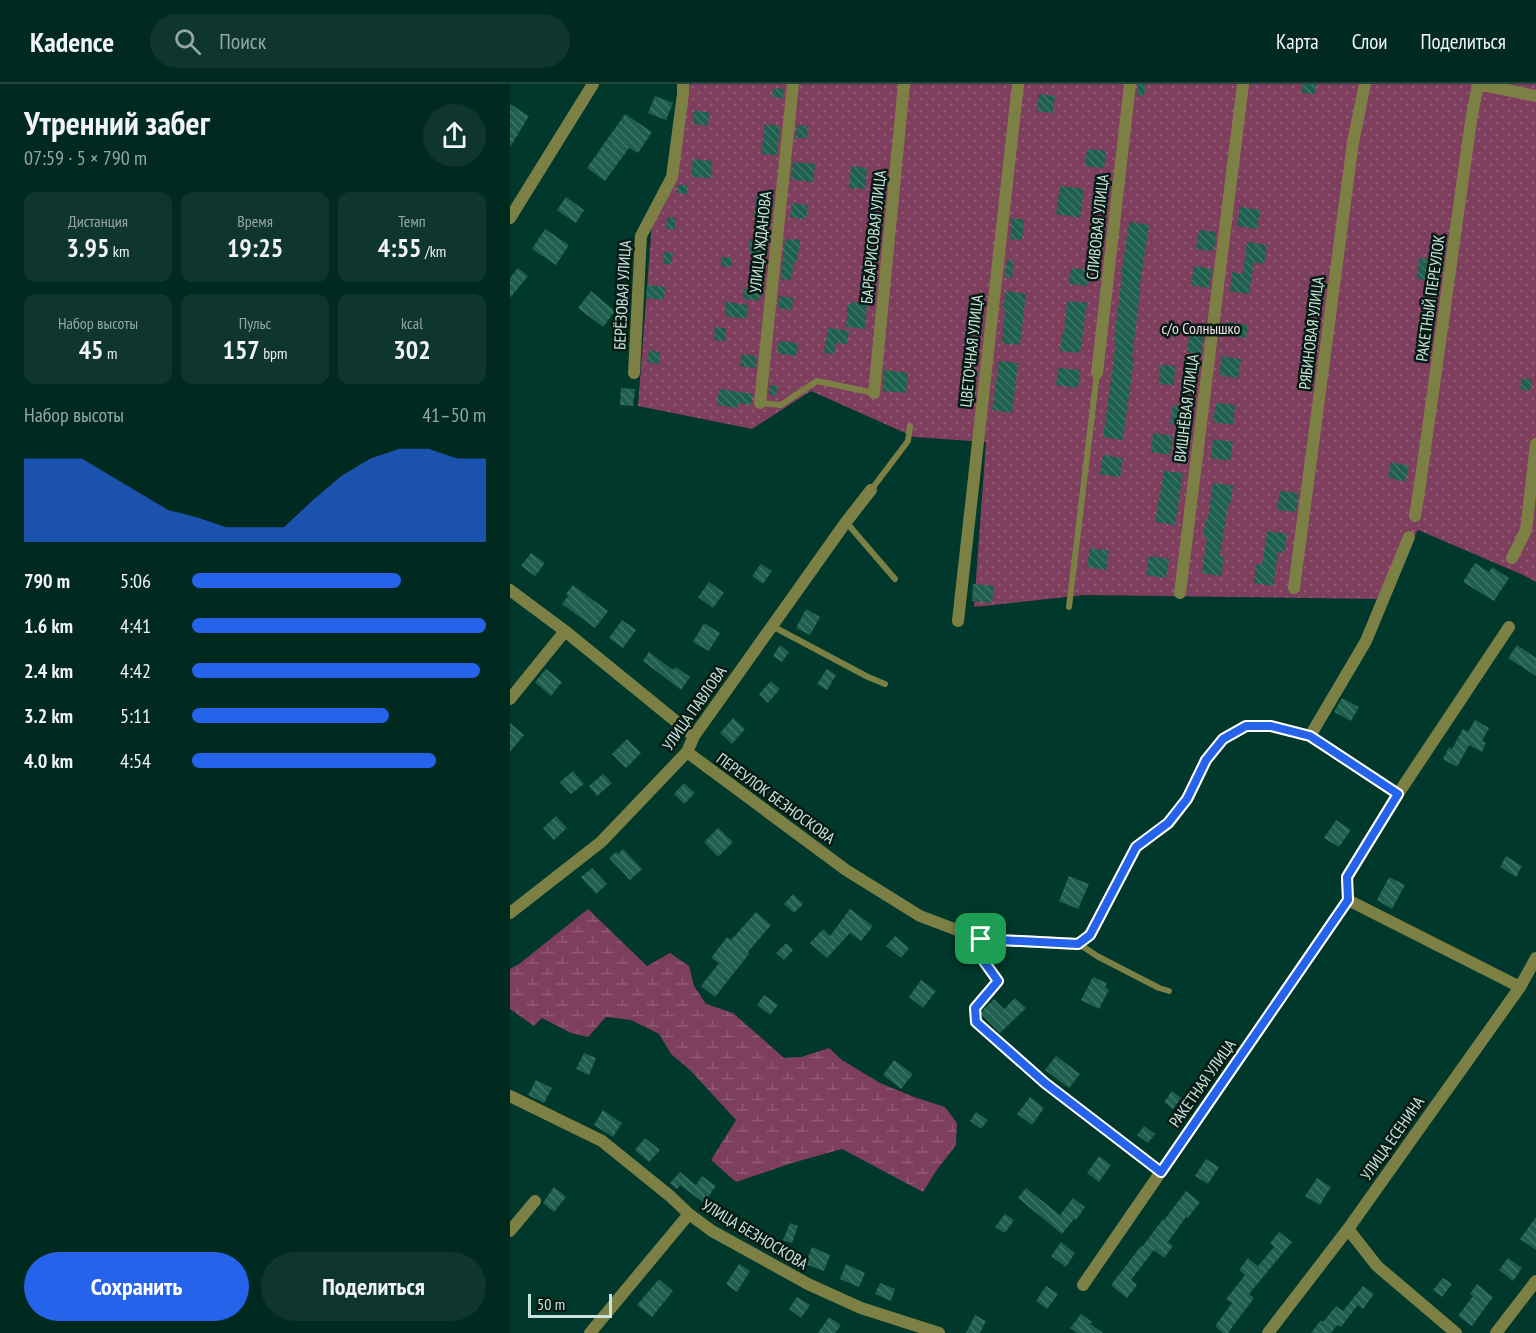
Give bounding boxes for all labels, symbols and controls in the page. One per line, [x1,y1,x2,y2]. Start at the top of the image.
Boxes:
search box [150,14,570,68]
text: Kadence [30,23,114,60]
icon: search [171,25,204,58]
text: Поиск [219,27,266,55]
text: Карта [1276,28,1319,55]
text: Слои [1352,28,1387,55]
text: Поделиться [1420,28,1506,55]
text: Утренний забег [24,101,210,144]
button: share [423,104,486,167]
text: 07:59 · 5 × 790 m [24,145,147,171]
street label: БАРБАРИСОВАЯ УЛИЦА [856,169,890,305]
street label: СЛИВОВАЯ УЛИЦА [1082,173,1113,281]
street label: УЛИЦА ЖДАНОВА [745,190,775,294]
text: Дистанция [68,211,128,231]
text: Время [237,211,273,231]
text: Темп [398,211,426,231]
text: 3.95 [67,231,109,264]
text: 19:25 [227,231,283,264]
text: 4:55 [378,231,422,264]
street label: РАКЕТНЫЙ ПЕРЕУЛОК [1411,233,1449,363]
street label: БЕРЁЗОВАЯ УЛИЦА [609,239,635,350]
text: km [109,241,129,261]
text: /km [422,241,446,261]
street label: РЯБИНОВАЯ УЛИЦА [1294,275,1328,391]
street label: ЦВЕТОЧНАЯ УЛИЦА [955,293,987,408]
text: Набор высоты [58,313,138,333]
text: Пульс [239,313,271,333]
text: kcal [401,313,423,333]
park label: с/о Солнышко [1161,318,1241,338]
text: 45 [79,333,104,366]
text: 157 [222,333,260,366]
text: 302 [393,333,431,366]
text: m [104,343,117,363]
text: bpm [260,343,288,363]
street label: ВИШНЁВАЯ УЛИЦА [1169,352,1203,463]
text: Набор высоты [24,402,124,428]
text: 41–50 m [422,402,486,428]
text: 790 m [24,568,70,594]
text: 5:06 [120,568,151,594]
text: 1.6 km [24,613,73,639]
text: 4:41 [120,613,151,639]
text: 2.4 km [24,658,73,684]
text: 4:42 [120,658,151,684]
street label: УЛИЦА ПАВЛОВА [658,662,731,754]
text: 3.2 km [24,703,73,729]
text: 5:11 [120,703,151,729]
text: 4.0 km [24,748,73,774]
text: 4:54 [120,748,151,774]
street label: ПЕРЕУЛОК БЕЗНОСКОВА [713,748,840,848]
pin [955,913,1006,964]
icon: arrive [964,922,997,955]
street label: РАКЕТНАЯ УЛИЦА [1164,1035,1240,1131]
street label: УЛИЦА ЕСЕНИНА [1356,1092,1428,1184]
street label: УЛИЦА БЕЗНОСКОВА [698,1194,812,1274]
button: Сохранить [24,1252,249,1321]
button: Поделиться [261,1252,486,1321]
scale bar [528,1291,612,1318]
text: 50 m [537,1294,565,1314]

